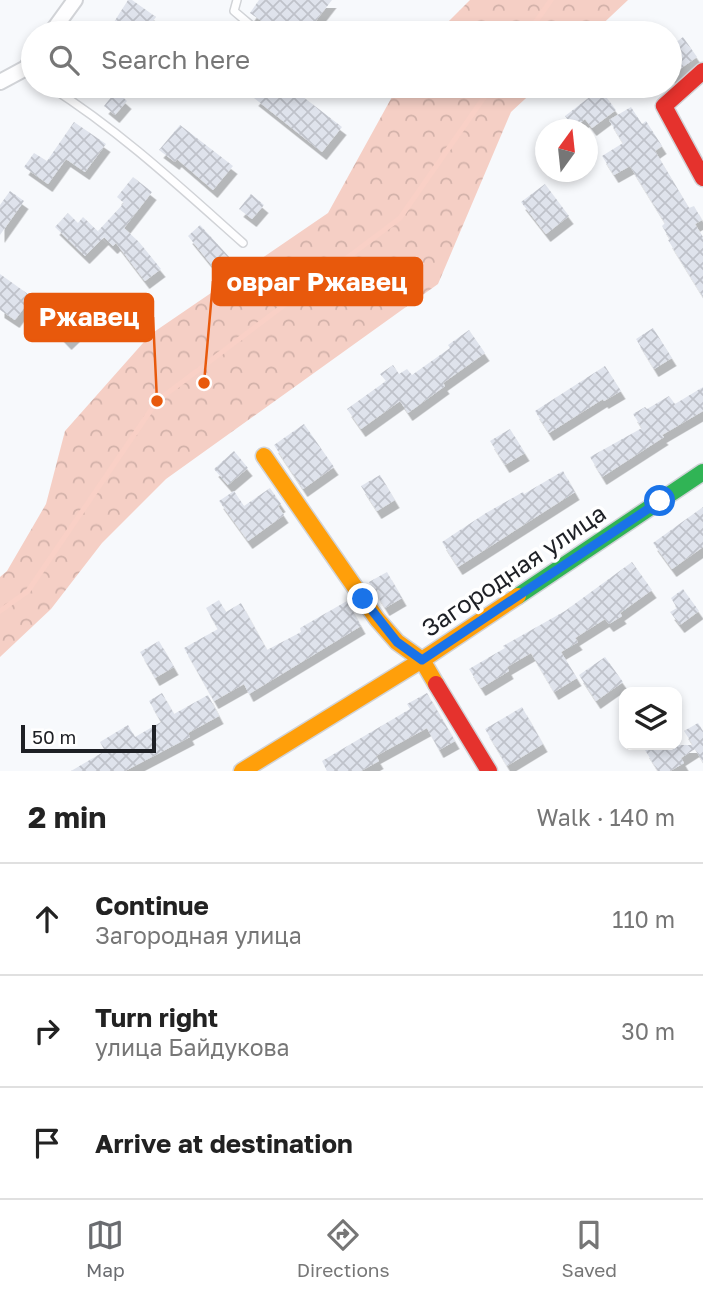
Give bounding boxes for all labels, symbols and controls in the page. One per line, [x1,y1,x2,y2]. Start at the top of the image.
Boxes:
search box [21,21,682,98]
icon: search [45,41,83,79]
text: Search here [101,44,250,75]
north arrow [535,119,598,182]
callout: овраг Ржавец [213,258,422,305]
text: овраг Ржавец [227,266,407,297]
callout: Ржавец [25,294,153,341]
text: Ржавец [39,301,139,332]
route start [644,485,675,516]
street label: Загородная улица [416,497,611,642]
route end [347,583,378,614]
map controls [619,687,682,750]
button: layers [619,687,682,750]
scale bar [21,722,156,754]
text: 50 m [32,725,76,748]
text: 2 min [28,799,106,835]
text: Walk · 140 m [537,803,675,831]
text: Continue [95,890,209,921]
icon: ahead [28,900,66,938]
text: 110 m [612,905,675,933]
text: Загородная улица [95,921,302,949]
text: Turn right [95,1002,218,1033]
icon: right [28,1012,66,1050]
text: 30 m [621,1017,675,1045]
text: улица Байдукова [95,1033,290,1061]
icon: arrive [28,1124,66,1162]
text: Arrive at destination [95,1128,353,1159]
tab: Map [86,1216,125,1281]
tab: Directions [297,1216,390,1281]
tab: Saved [562,1216,617,1281]

